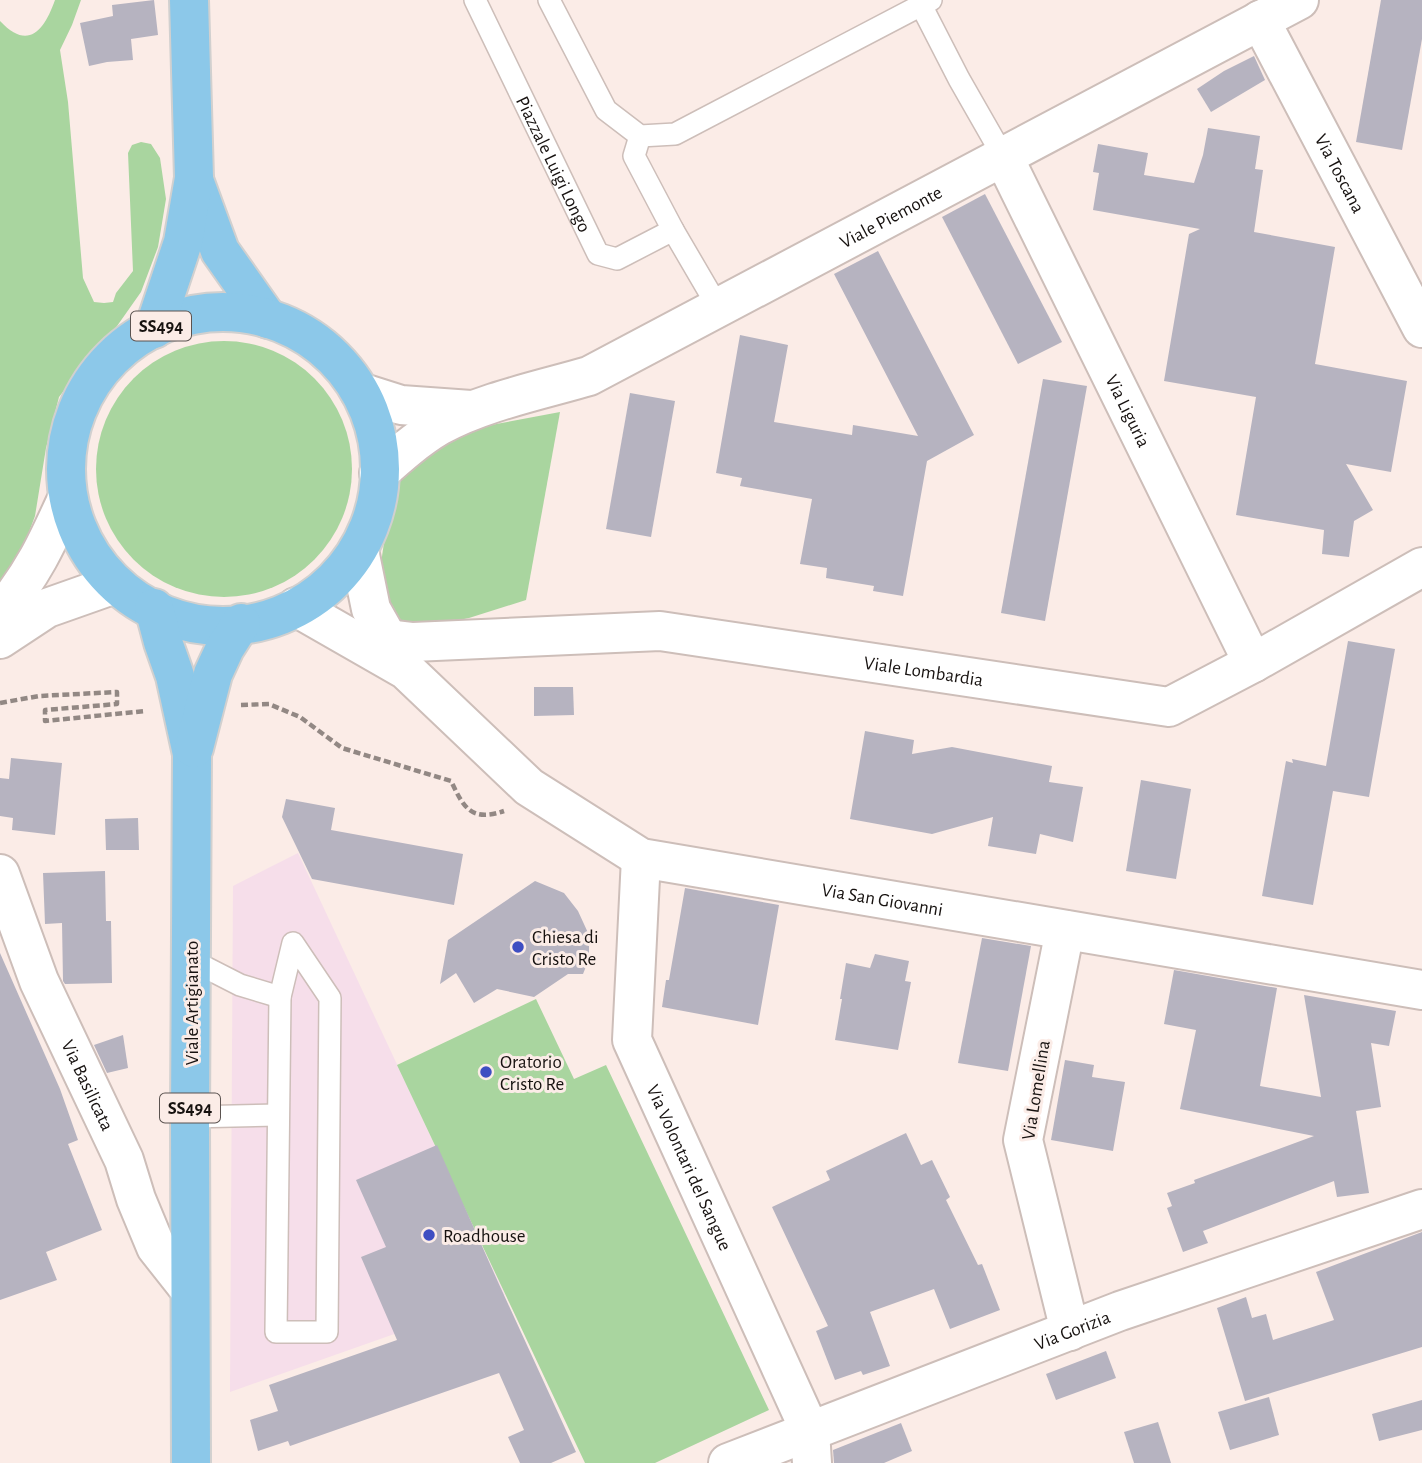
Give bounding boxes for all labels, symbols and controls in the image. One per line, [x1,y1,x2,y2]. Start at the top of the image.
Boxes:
street label: Piazzale Luigi Longo [512,93,594,236]
street label: Via Toscana [1311,131,1368,216]
street label: Viale Piemonte [837,183,945,252]
road number: SS494 [131,312,191,340]
street label: Via Liguria [1101,372,1153,451]
street label: Viale Lombardia [862,654,985,690]
street label: Via San Giovanni [820,881,944,920]
place label: Chiesa di Cristo Re [532,928,599,969]
marker: Chiesa di Cristo Re [510,939,526,955]
street label: Viale Artigianato [183,941,202,1065]
street label: Via Basilicata [57,1037,117,1134]
street label: Via Lomellina [1019,1039,1054,1141]
place label: Oratorio Cristo Re [500,1053,564,1094]
marker: Oratorio Cristo Re [478,1064,494,1080]
street label: Via Volontari del Sangue [643,1082,734,1254]
road number: SS494 [160,1093,220,1122]
marker: Roadhouse [421,1227,437,1243]
place label: Roadhouse [443,1227,525,1246]
street label: Via Gorizia [1032,1308,1113,1354]

